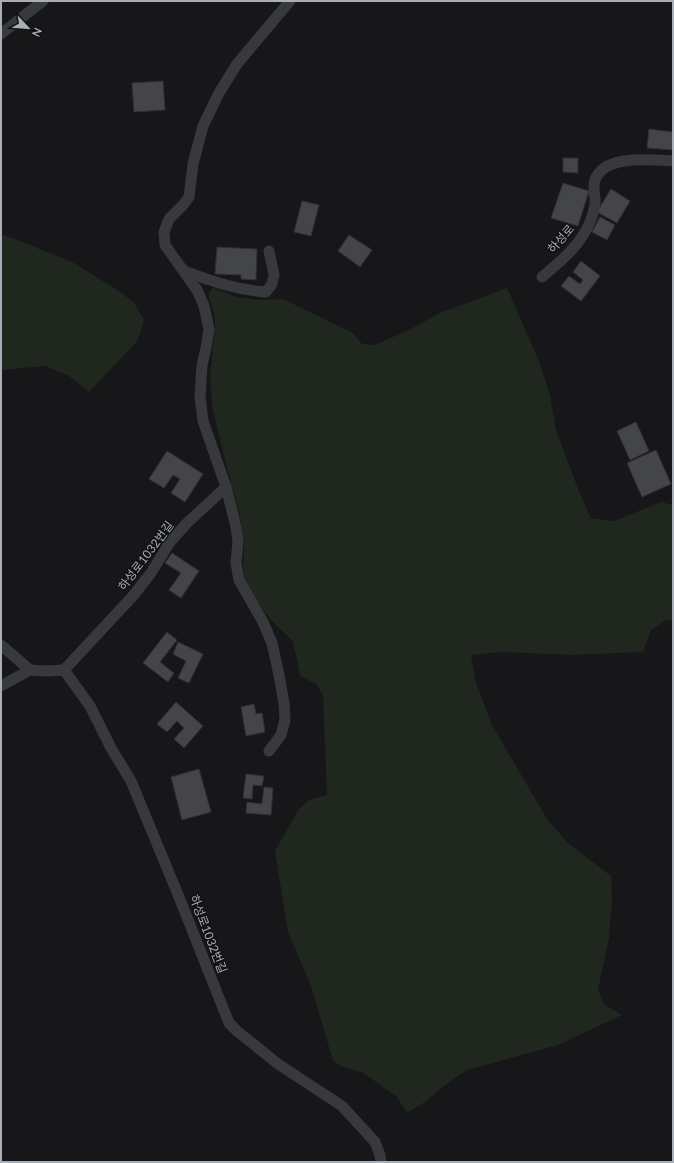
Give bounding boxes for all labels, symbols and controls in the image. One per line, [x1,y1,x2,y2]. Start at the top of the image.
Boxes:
north arrow [8,8,48,48]
text: N [30,26,45,39]
street label: 하성로 [544,221,577,256]
street label: 하성로1032번길 [115,518,177,593]
street label: 하성로1032번길 [187,892,230,975]

